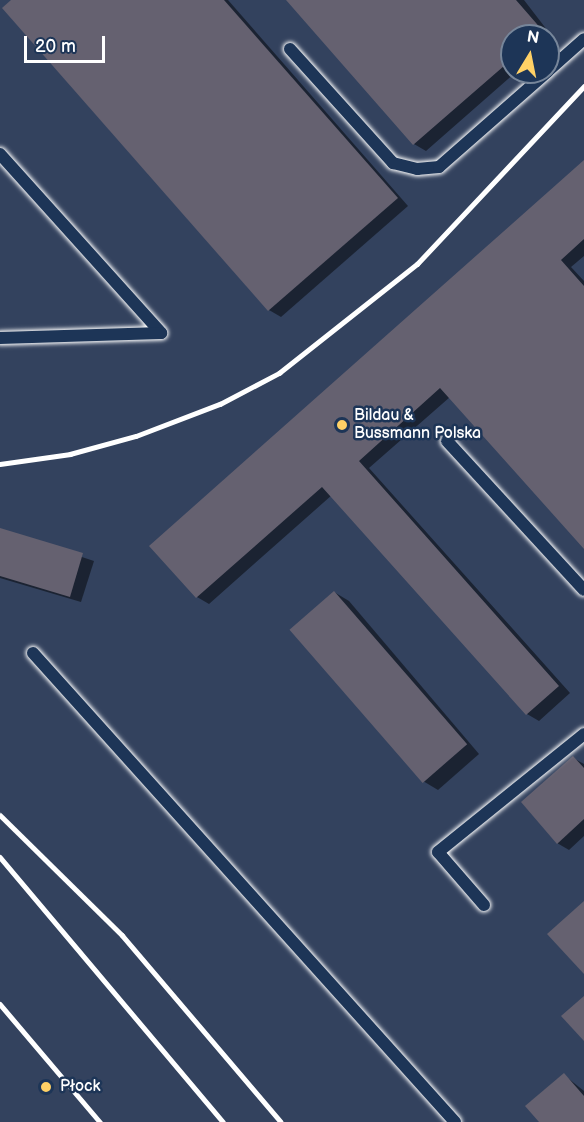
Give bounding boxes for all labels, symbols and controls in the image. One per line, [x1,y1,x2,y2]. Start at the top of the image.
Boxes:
scale bar [27,24,108,62]
north arrow [500,24,560,84]
text: N [525,27,540,48]
text: 20 m [35,36,76,57]
place label: Bildau & Bussmann Polska [354,406,481,444]
marker: Bildau & Bussmann Polska [335,418,349,432]
place label: Płock [60,1077,100,1097]
marker: Płock [37,1078,55,1096]

